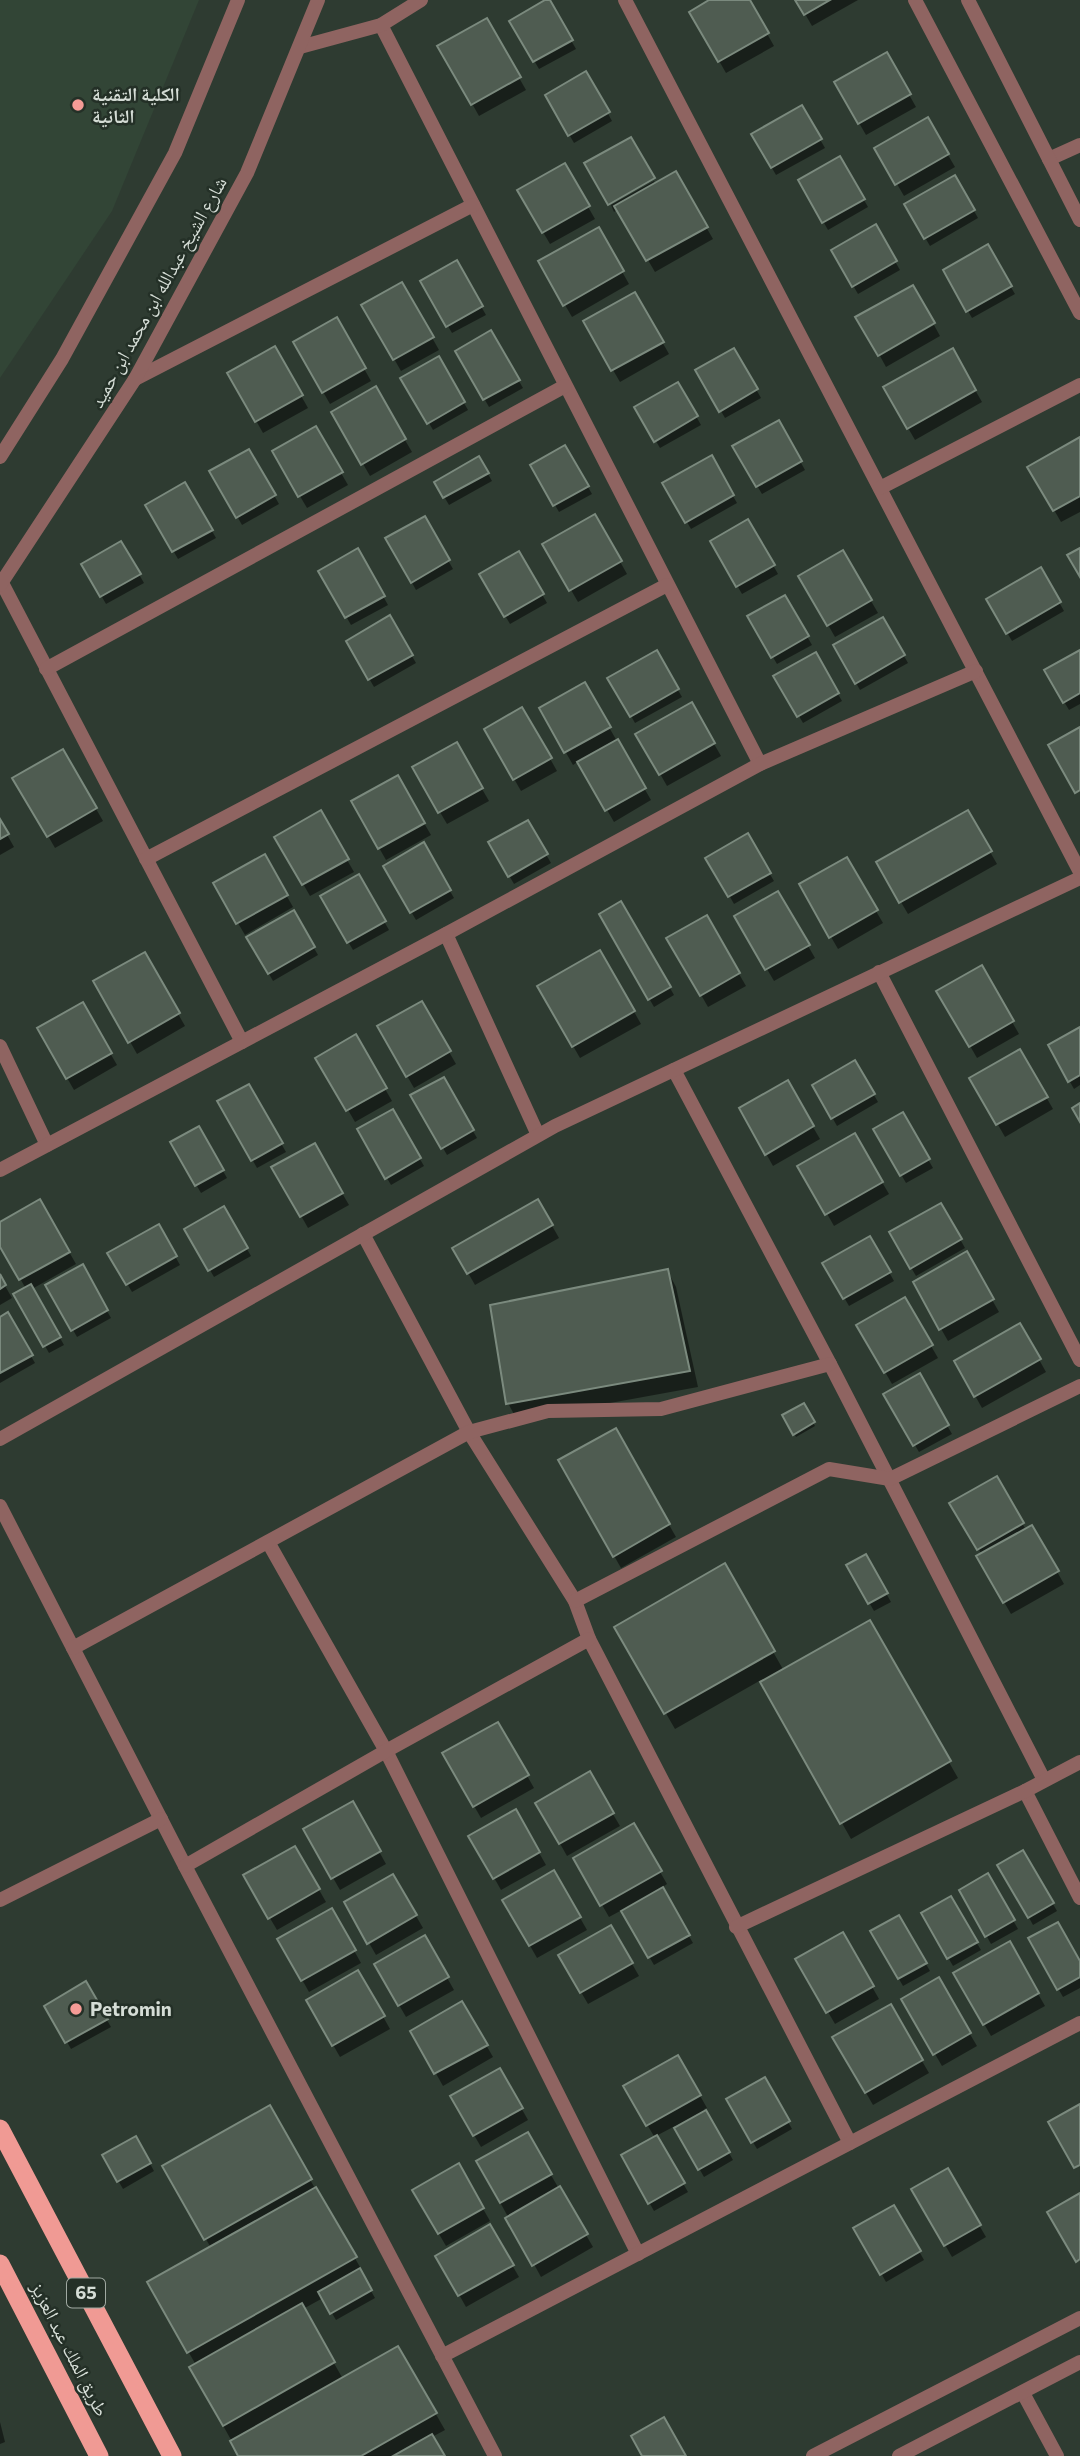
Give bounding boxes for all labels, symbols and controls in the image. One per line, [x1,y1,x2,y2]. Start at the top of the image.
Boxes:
place label: الكلية التقنية الثانية [92,82,180,128]
marker: الكلية التقنية الثانية [70,97,86,113]
street label: شارع الشيخ عبدالله ابن محمد ابن حميد [84,172,232,412]
place label: Petromin [90,1997,172,2020]
marker: Petromin [68,2001,84,2017]
street label: طريق الملك عبد العزيز [25,2277,114,2420]
road number: 65 [67,2278,105,2308]

